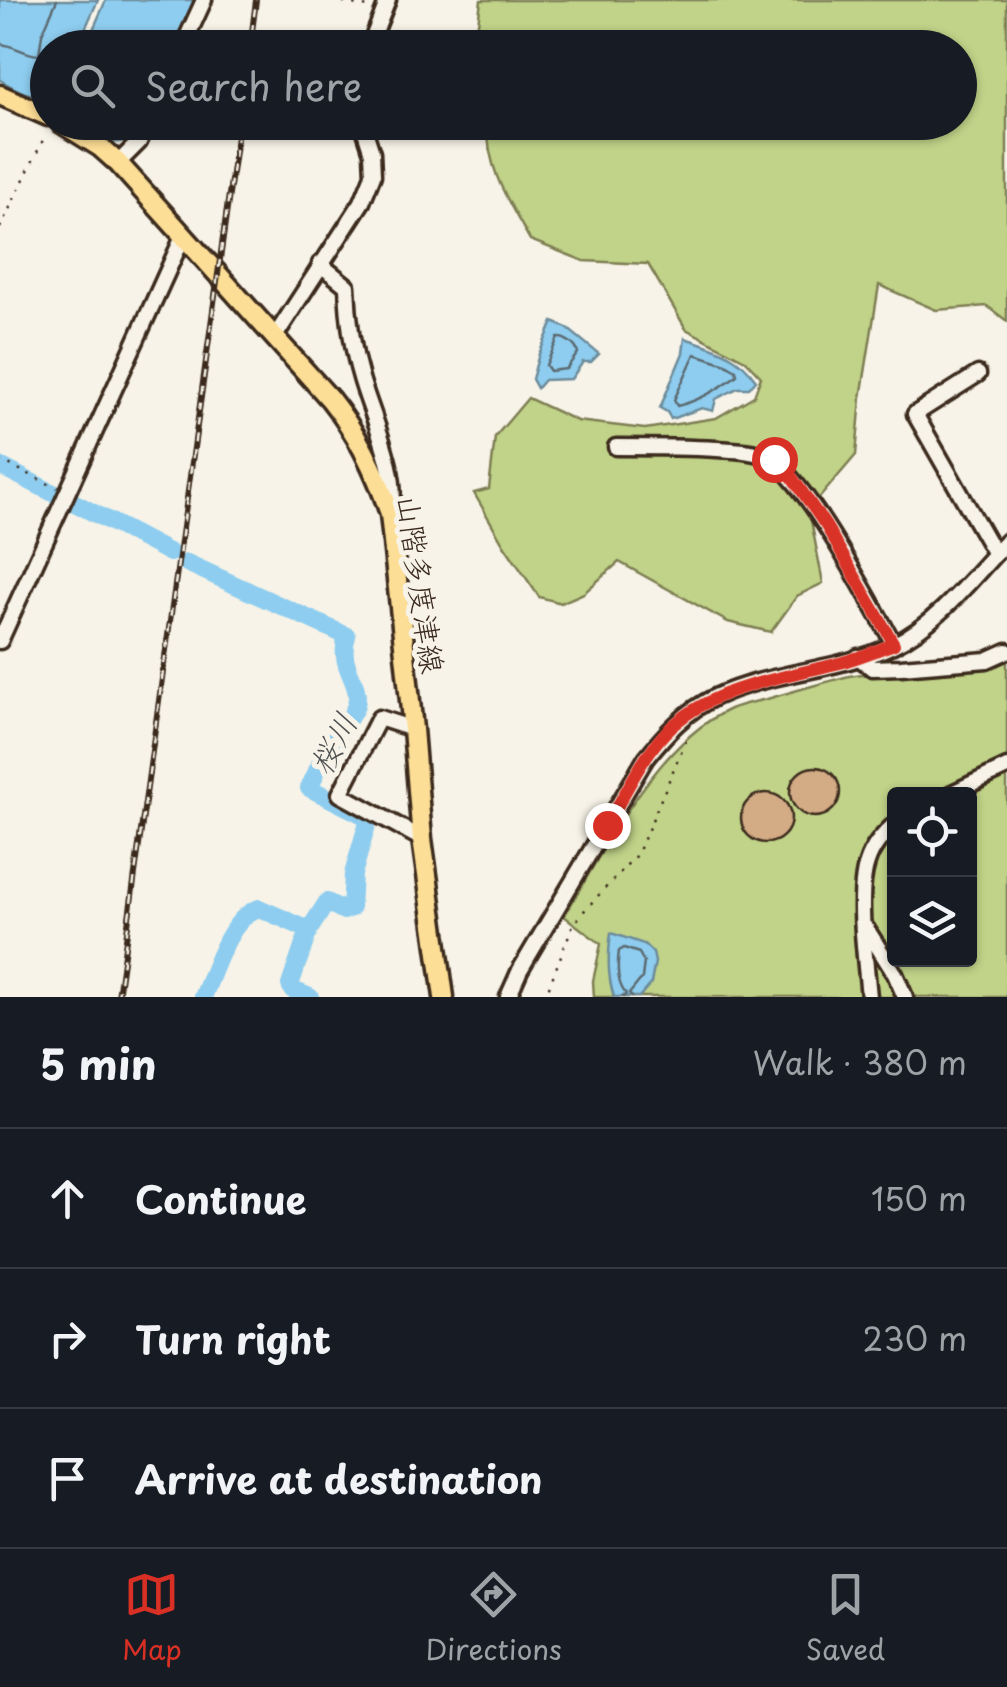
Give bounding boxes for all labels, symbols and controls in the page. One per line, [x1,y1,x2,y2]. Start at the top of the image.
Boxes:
search box [30,30,977,140]
text: Search here [145,57,362,114]
icon: search [65,58,120,113]
route start [752,437,798,483]
street label: 山階多度津線 [387,492,457,676]
water label: 桜川 [296,703,368,783]
map controls [887,787,977,967]
button: locate [887,787,977,877]
route end [585,803,631,849]
button: layers [887,877,977,967]
text: 5 min [40,1031,157,1094]
text: Walk · 380 m [753,1038,967,1086]
text: Continue [135,1170,306,1227]
icon: ahead [40,1171,95,1226]
text: 150 m [871,1174,967,1222]
text: Turn right [135,1310,331,1367]
icon: right [40,1311,95,1366]
text: 230 m [862,1314,967,1362]
text: Arrive at destination [135,1450,543,1507]
icon: arrive [40,1451,95,1506]
tab: Map [122,1567,182,1670]
tab: Directions [426,1567,562,1670]
tab: Saved [806,1567,885,1670]

